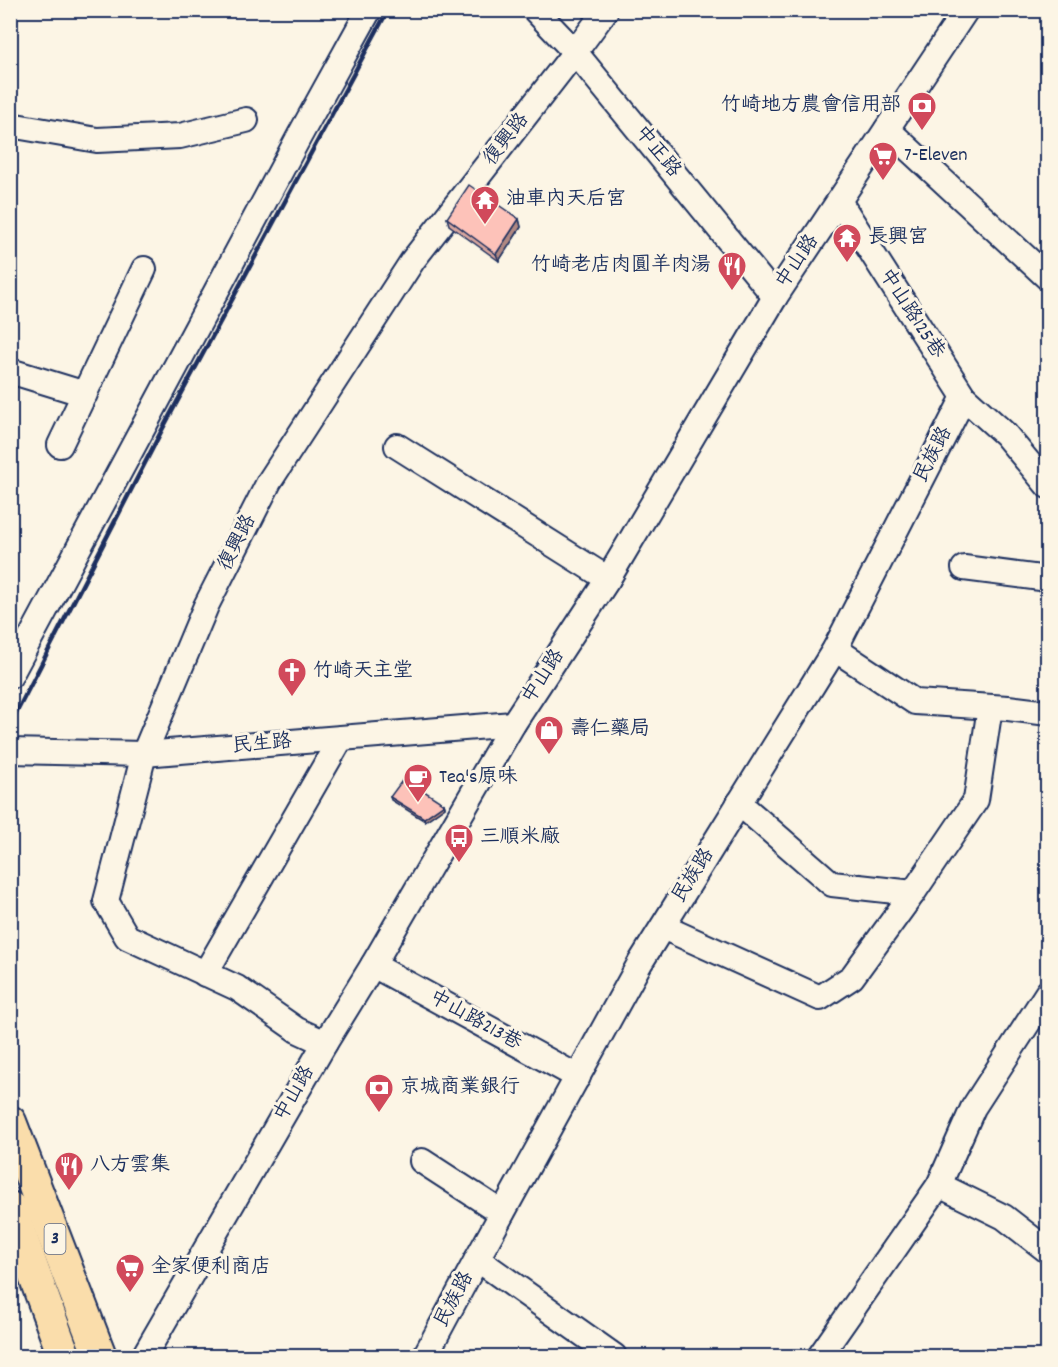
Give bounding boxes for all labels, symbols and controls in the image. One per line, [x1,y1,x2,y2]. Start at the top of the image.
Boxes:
bank icon: 竹崎地方農會信用部 [906,90,938,132]
place label: 竹崎地方農會信用部 [721,92,901,120]
street label: 復興路 [477,107,537,172]
street label: 中正路 [627,120,687,185]
supermarket icon: 7-Eleven [867,140,899,182]
place label: 7-Eleven [904,142,968,170]
temple icon: 油車內天后宮 [469,184,501,226]
place label: 油車內天后宮 [506,186,626,214]
temple icon: 長興宮 [831,222,863,264]
place label: 長興宮 [868,224,928,252]
street label: 中山路 [770,228,827,295]
restaurant icon: 竹崎老店肉圓羊肉湯 [716,250,748,292]
place label: 竹崎老店肉圓羊肉湯 [531,252,711,280]
street label: 中山路125巷 [871,263,951,365]
street label: 民族路 [908,421,961,488]
street label: 復興路 [212,509,265,576]
street label: 中山路 [516,643,573,710]
church icon: 竹崎天主堂 [276,656,308,698]
place label: 竹崎天主堂 [313,658,413,686]
shop icon: 壽仁藥局 [533,714,565,756]
place label: 壽仁藥局 [570,716,650,744]
street label: 民生路 [231,728,294,762]
cafe icon: Tea's原味 [402,762,434,804]
place label: Tea's原味 [439,764,518,792]
bus stop icon: 三順米廠 [443,822,475,864]
place label: 三順米廠 [480,824,560,852]
street label: 民族路 [666,842,722,909]
street label: 中山路213巷 [424,984,527,1058]
street label: 中山路 [268,1060,323,1127]
bank icon: 京城商業銀行 [363,1072,395,1114]
place label: 京城商業銀行 [400,1074,520,1102]
restaurant icon: 八方雲集 [53,1150,85,1192]
place label: 八方雲集 [90,1152,170,1180]
road number: 3 [44,1224,66,1254]
supermarket icon: 全家便利商店 [114,1252,146,1294]
place label: 全家便利商店 [151,1254,271,1282]
street label: 民族路 [429,1266,482,1333]

